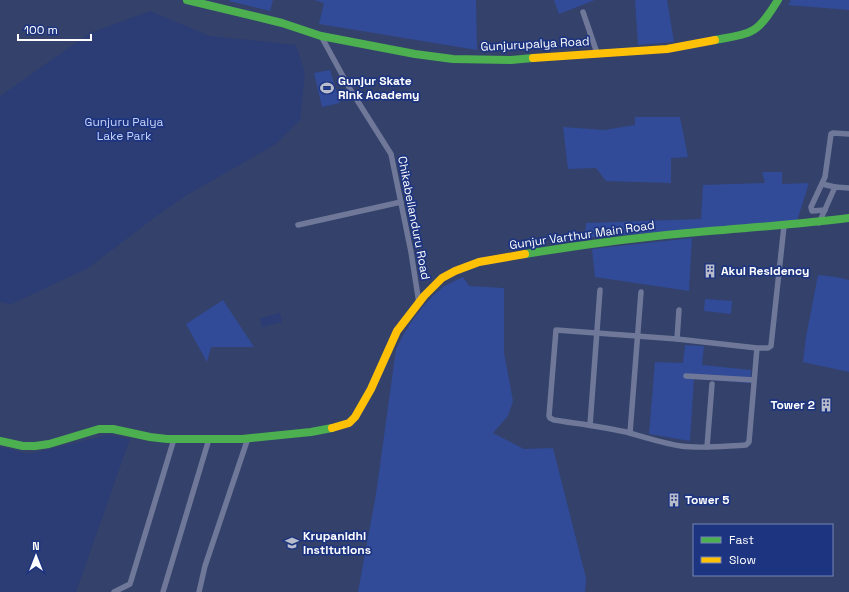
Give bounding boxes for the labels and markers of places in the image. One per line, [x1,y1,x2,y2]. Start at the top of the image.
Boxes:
place label: Gunjur Skate Rink Academy [338,73,419,103]
sports icon: Gunjur Skate Rink Academy [319,80,335,96]
building icon: Akul Residency [702,263,718,279]
place label: Akul Residency [721,263,809,279]
place label: Tower 2 [771,397,815,413]
building icon: Tower 2 [818,397,834,413]
building icon: Tower 5 [666,492,682,508]
place label: Tower 5 [685,492,730,508]
place label: Krupanidhi Institutions [303,528,371,558]
school or university icon: Krupanidhi Institutions [284,535,300,551]

